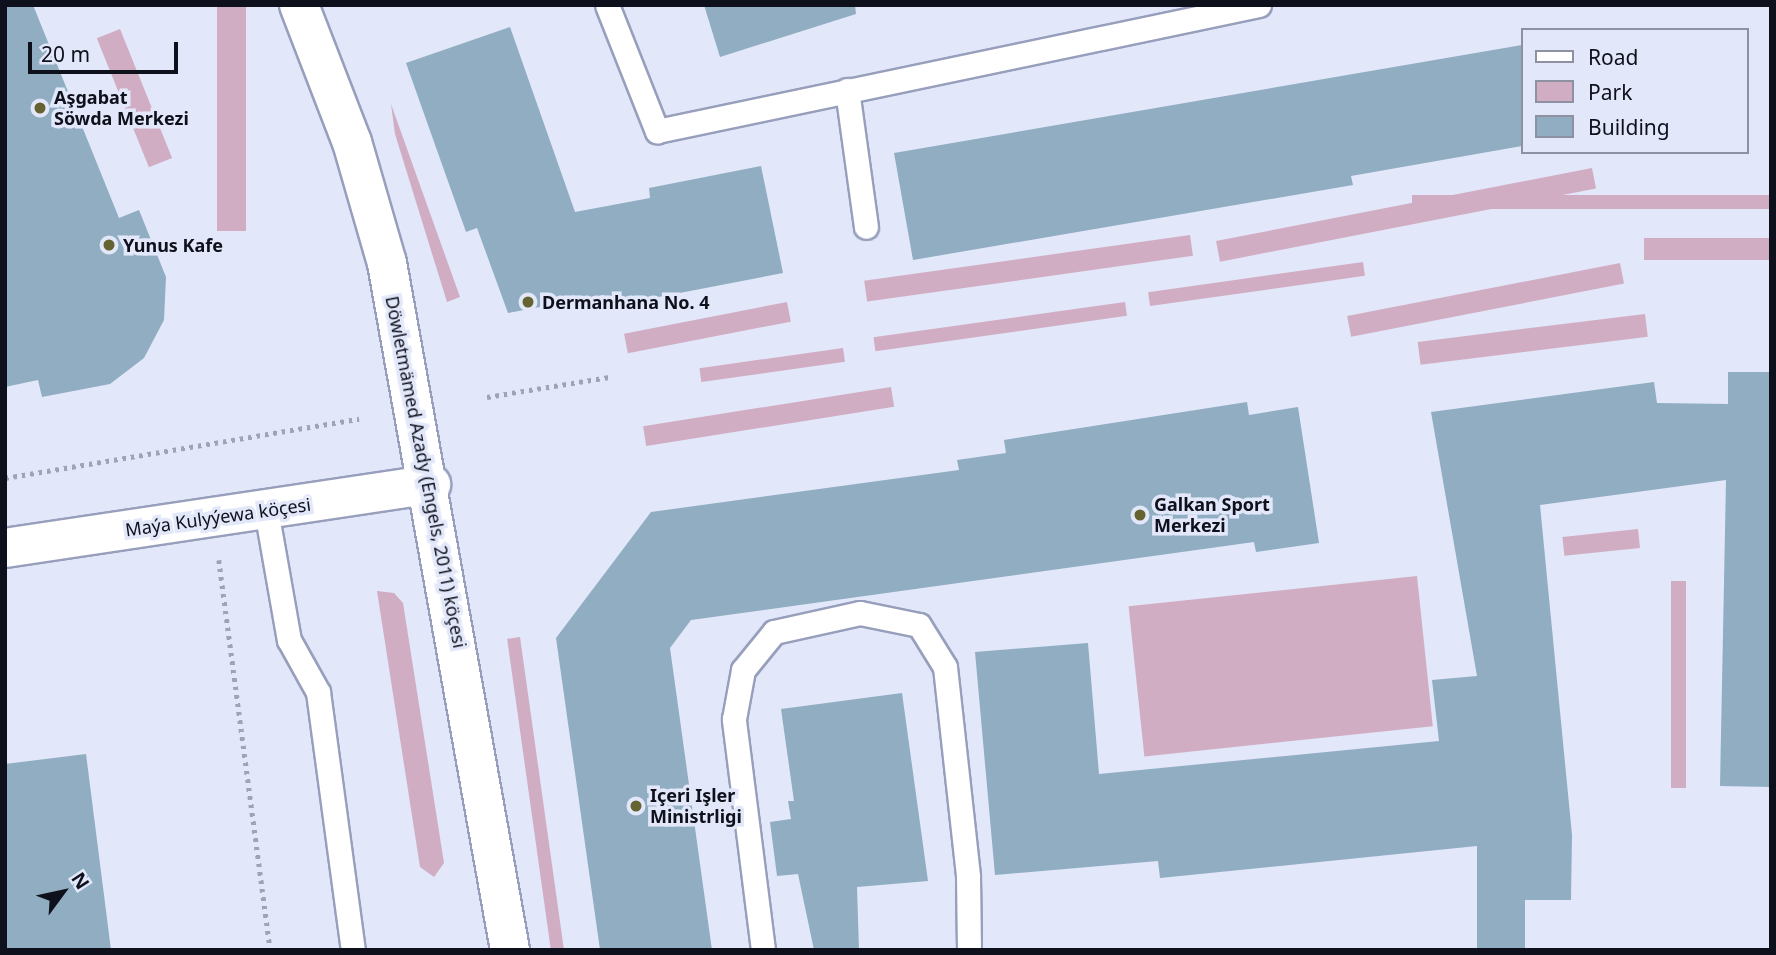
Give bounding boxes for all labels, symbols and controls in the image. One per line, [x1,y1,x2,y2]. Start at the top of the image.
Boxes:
scale bar [32,28,182,72]
legend [1520,28,1748,154]
text: 20 m [41,40,90,68]
text: Road [1588,43,1638,71]
text: Park [1588,78,1632,106]
place label: Aşgabat Söwda Merkezi [54,87,189,130]
marker: Aşgabat Söwda Merkezi [32,100,48,116]
text: Building [1588,113,1670,141]
place label: Yunus Kafe [123,234,223,256]
marker: Yunus Kafe [101,237,117,253]
place label: Dermanhana No. 4 [542,291,710,313]
street label: Döwletmämed Azady (Engels, 2011) köçesi [381,294,471,650]
marker: Dermanhana No. 4 [520,294,536,310]
street label: Maýa Kulyýewa köçesi [124,493,312,541]
place label: Galkan Sport Merkezi [1154,494,1270,536]
marker: Galkan Sport Merkezi [1132,507,1148,523]
place label: Içeri Işler Ministrligi [650,785,742,828]
marker: Içeri Işler Ministrligi [628,798,644,814]
north arrow [28,857,98,927]
text: N [65,867,96,894]

